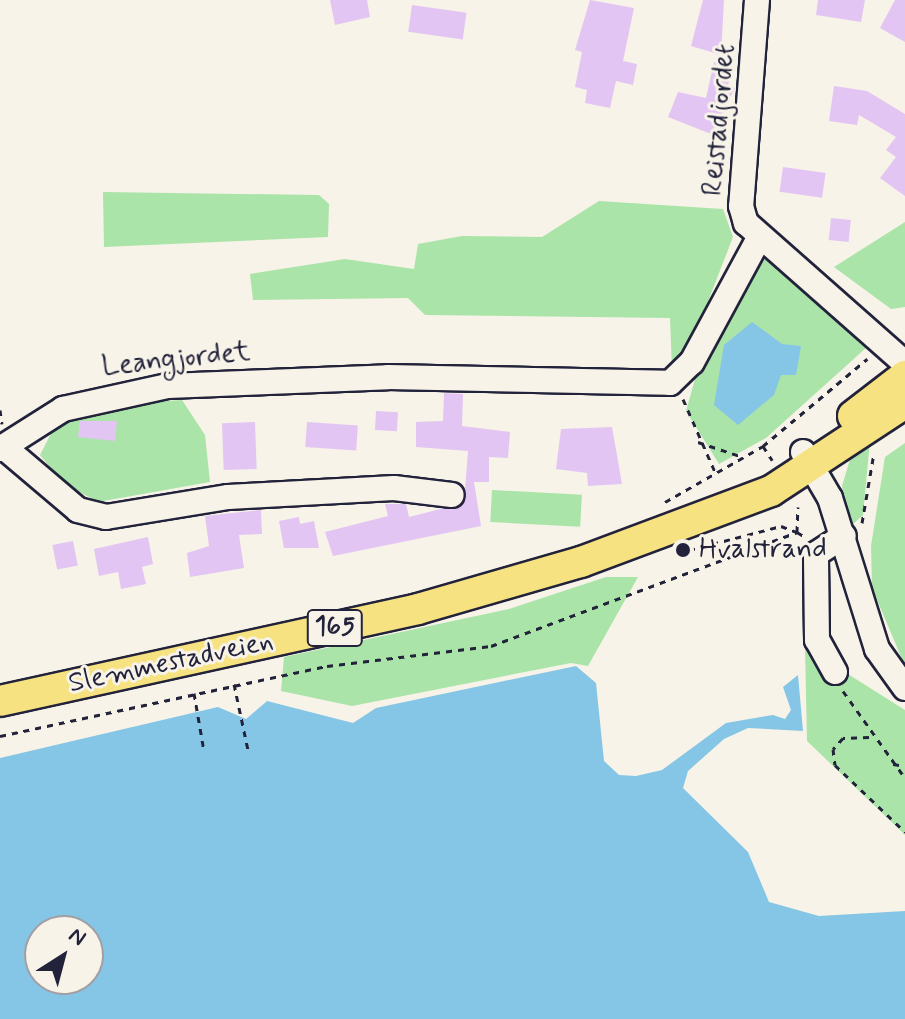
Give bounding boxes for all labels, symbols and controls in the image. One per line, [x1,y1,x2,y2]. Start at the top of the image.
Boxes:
street label: Reistadjordet [697,43,743,197]
street label: Leangjordet [100,336,252,384]
place label: Hvalstrand [699,533,827,567]
marker: Hvalstrand [674,541,692,559]
road number: 165 [305,606,365,650]
street label: Slemmestadveien [66,625,276,701]
north arrow [24,915,104,995]
text: N [63,922,91,953]

